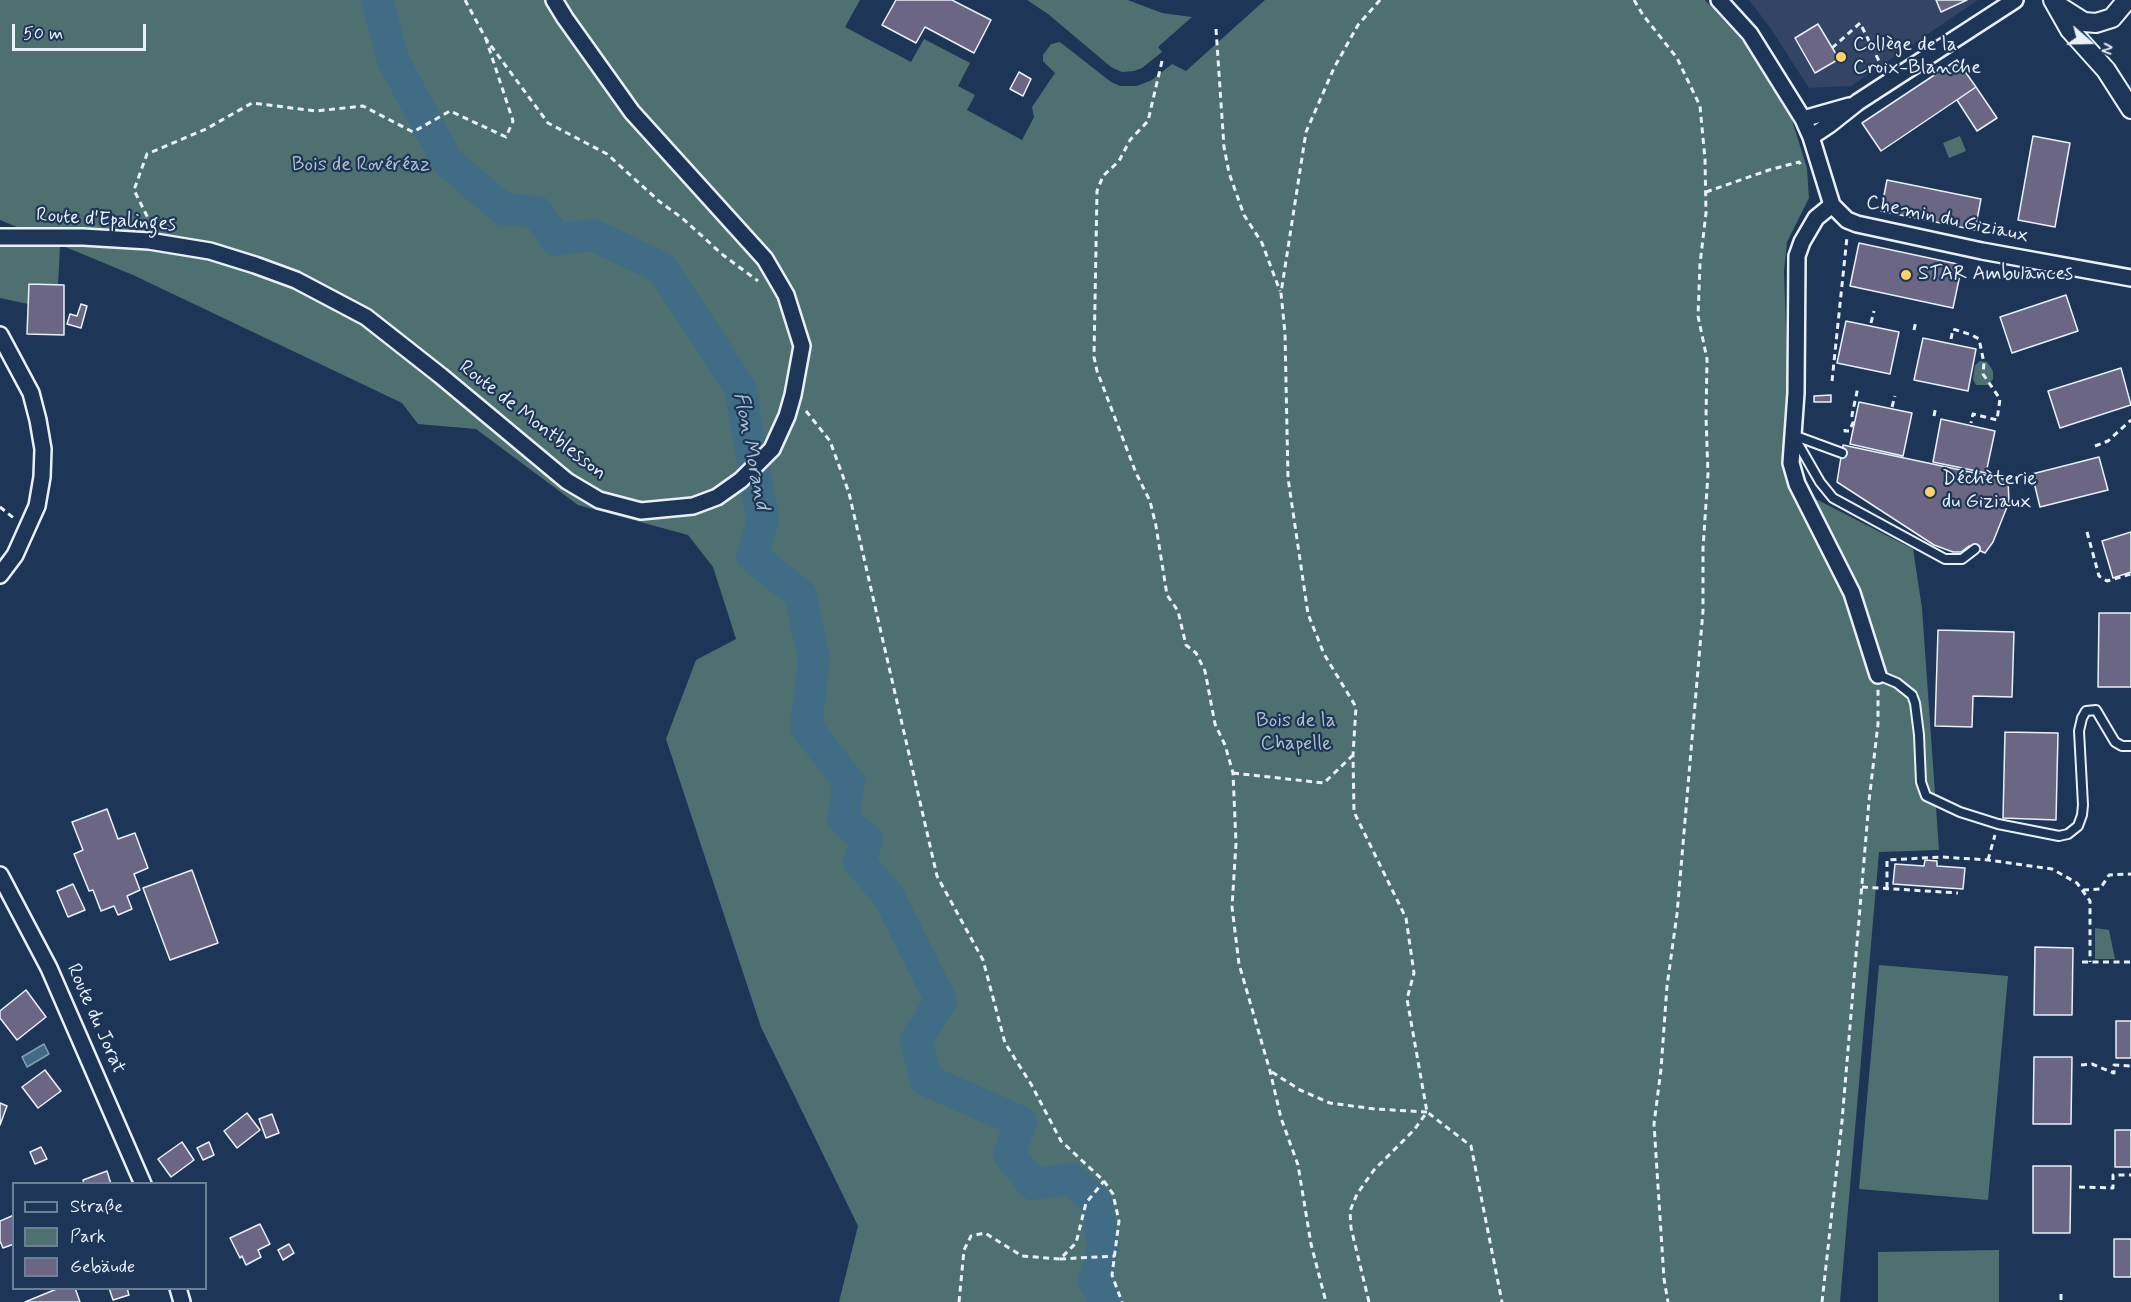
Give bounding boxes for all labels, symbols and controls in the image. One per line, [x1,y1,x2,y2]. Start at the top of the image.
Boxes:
scale bar [15,12,148,50]
north arrow [2059,12,2119,72]
text: 50 m [23,22,63,46]
place label: Collège de la Croix-Blanche [1853,34,1981,81]
text: N [2095,40,2118,57]
marker: Collège de la Croix-Blanche [1834,50,1848,64]
park label: Bois de Rovéréaz [292,154,430,178]
street label: Chemin du Giziaux [1864,191,2030,249]
street label: Route d'Epalinges [35,204,177,238]
place label: STAR Ambulances [1918,263,2073,287]
marker: STAR Ambulances [1899,268,1913,282]
street label: Route de Montblesson [453,356,611,486]
water label: Flon Morand [726,390,774,512]
place label: Déchèterie du Giziaux [1942,468,2037,515]
marker: Déchèterie du Giziaux [1923,485,1937,499]
park label: Bois de la Chapelle [1256,710,1336,757]
street label: Route du Jorat [60,960,130,1078]
legend [12,1182,207,1290]
text: Straße [70,1195,123,1219]
text: Park [70,1225,106,1249]
text: Gebäude [70,1255,135,1279]

